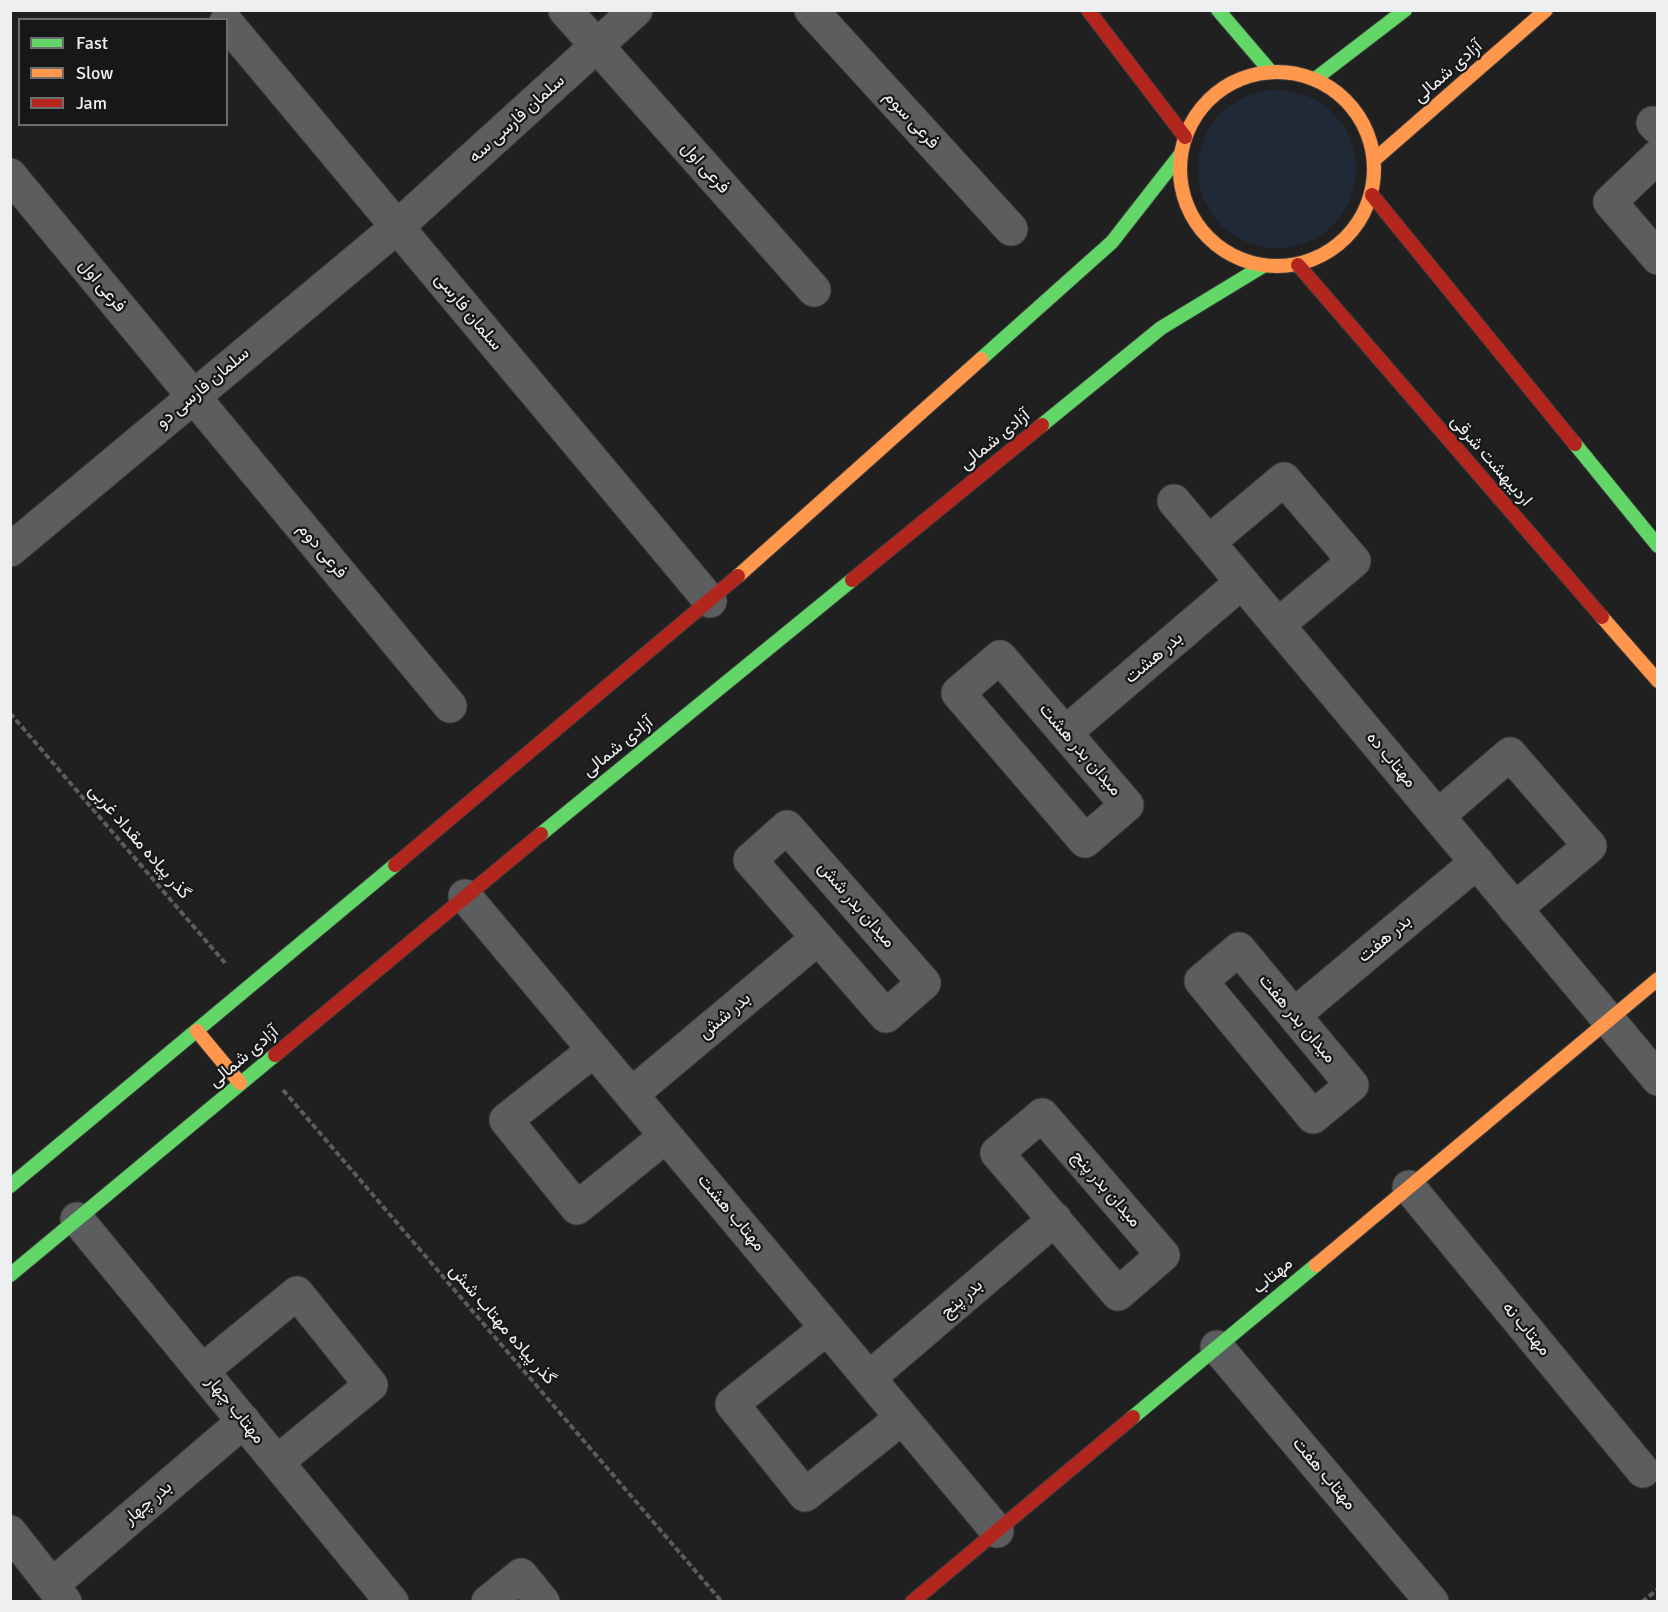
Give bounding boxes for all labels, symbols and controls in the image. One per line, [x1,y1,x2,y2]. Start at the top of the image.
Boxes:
legend [18,18,228,126]
text: Fast [76,32,108,54]
street label: آزادی شمالی [1409,36,1487,108]
text: Slow [76,62,113,84]
street label: سلمان فارسی سه [464,70,570,168]
street label: فرعی سوم [879,86,943,154]
text: Jam [76,92,107,114]
street label: فرعی اول [676,138,734,198]
street label: فرعی اول [74,255,130,317]
street label: سلمان فارسی [429,269,507,355]
street label: سلمان فارسی دو [152,343,254,433]
street label: آزادی شمالی [955,405,1035,475]
street label: اردیبهشت شرقی [1445,411,1537,511]
street label: فرعی دوم [292,519,352,583]
street label: بدر هشت [1120,627,1188,689]
street label: میدان بدر هشت [1034,699,1126,801]
street label: آزادی شمالی [578,712,658,782]
street label: مهتاب ده [1361,727,1421,793]
street label: گذر پیاده مقداد غربی [83,780,195,904]
street label: میدان بدر شش [813,857,899,953]
street label: بدر هفت [1354,910,1416,968]
street label: میدان بدر هفت [1254,970,1340,1068]
street label: بدر شش [695,988,755,1044]
street label: آزادی شمالی [205,1022,283,1092]
street label: میدان بدر پنج [1067,1146,1145,1232]
street label: مهتاب هشت [692,1170,770,1256]
street label: مهتاب [1248,1253,1298,1299]
street label: گذر پیاده مهتاب شش [444,1260,560,1390]
street label: بدر پنج [936,1275,988,1323]
street label: مهتاب نه [1497,1297,1555,1361]
street label: مهتاب چهار [201,1371,269,1449]
street label: مهتاب هفت [1287,1433,1361,1515]
street label: بدر چهار [119,1476,177,1530]

